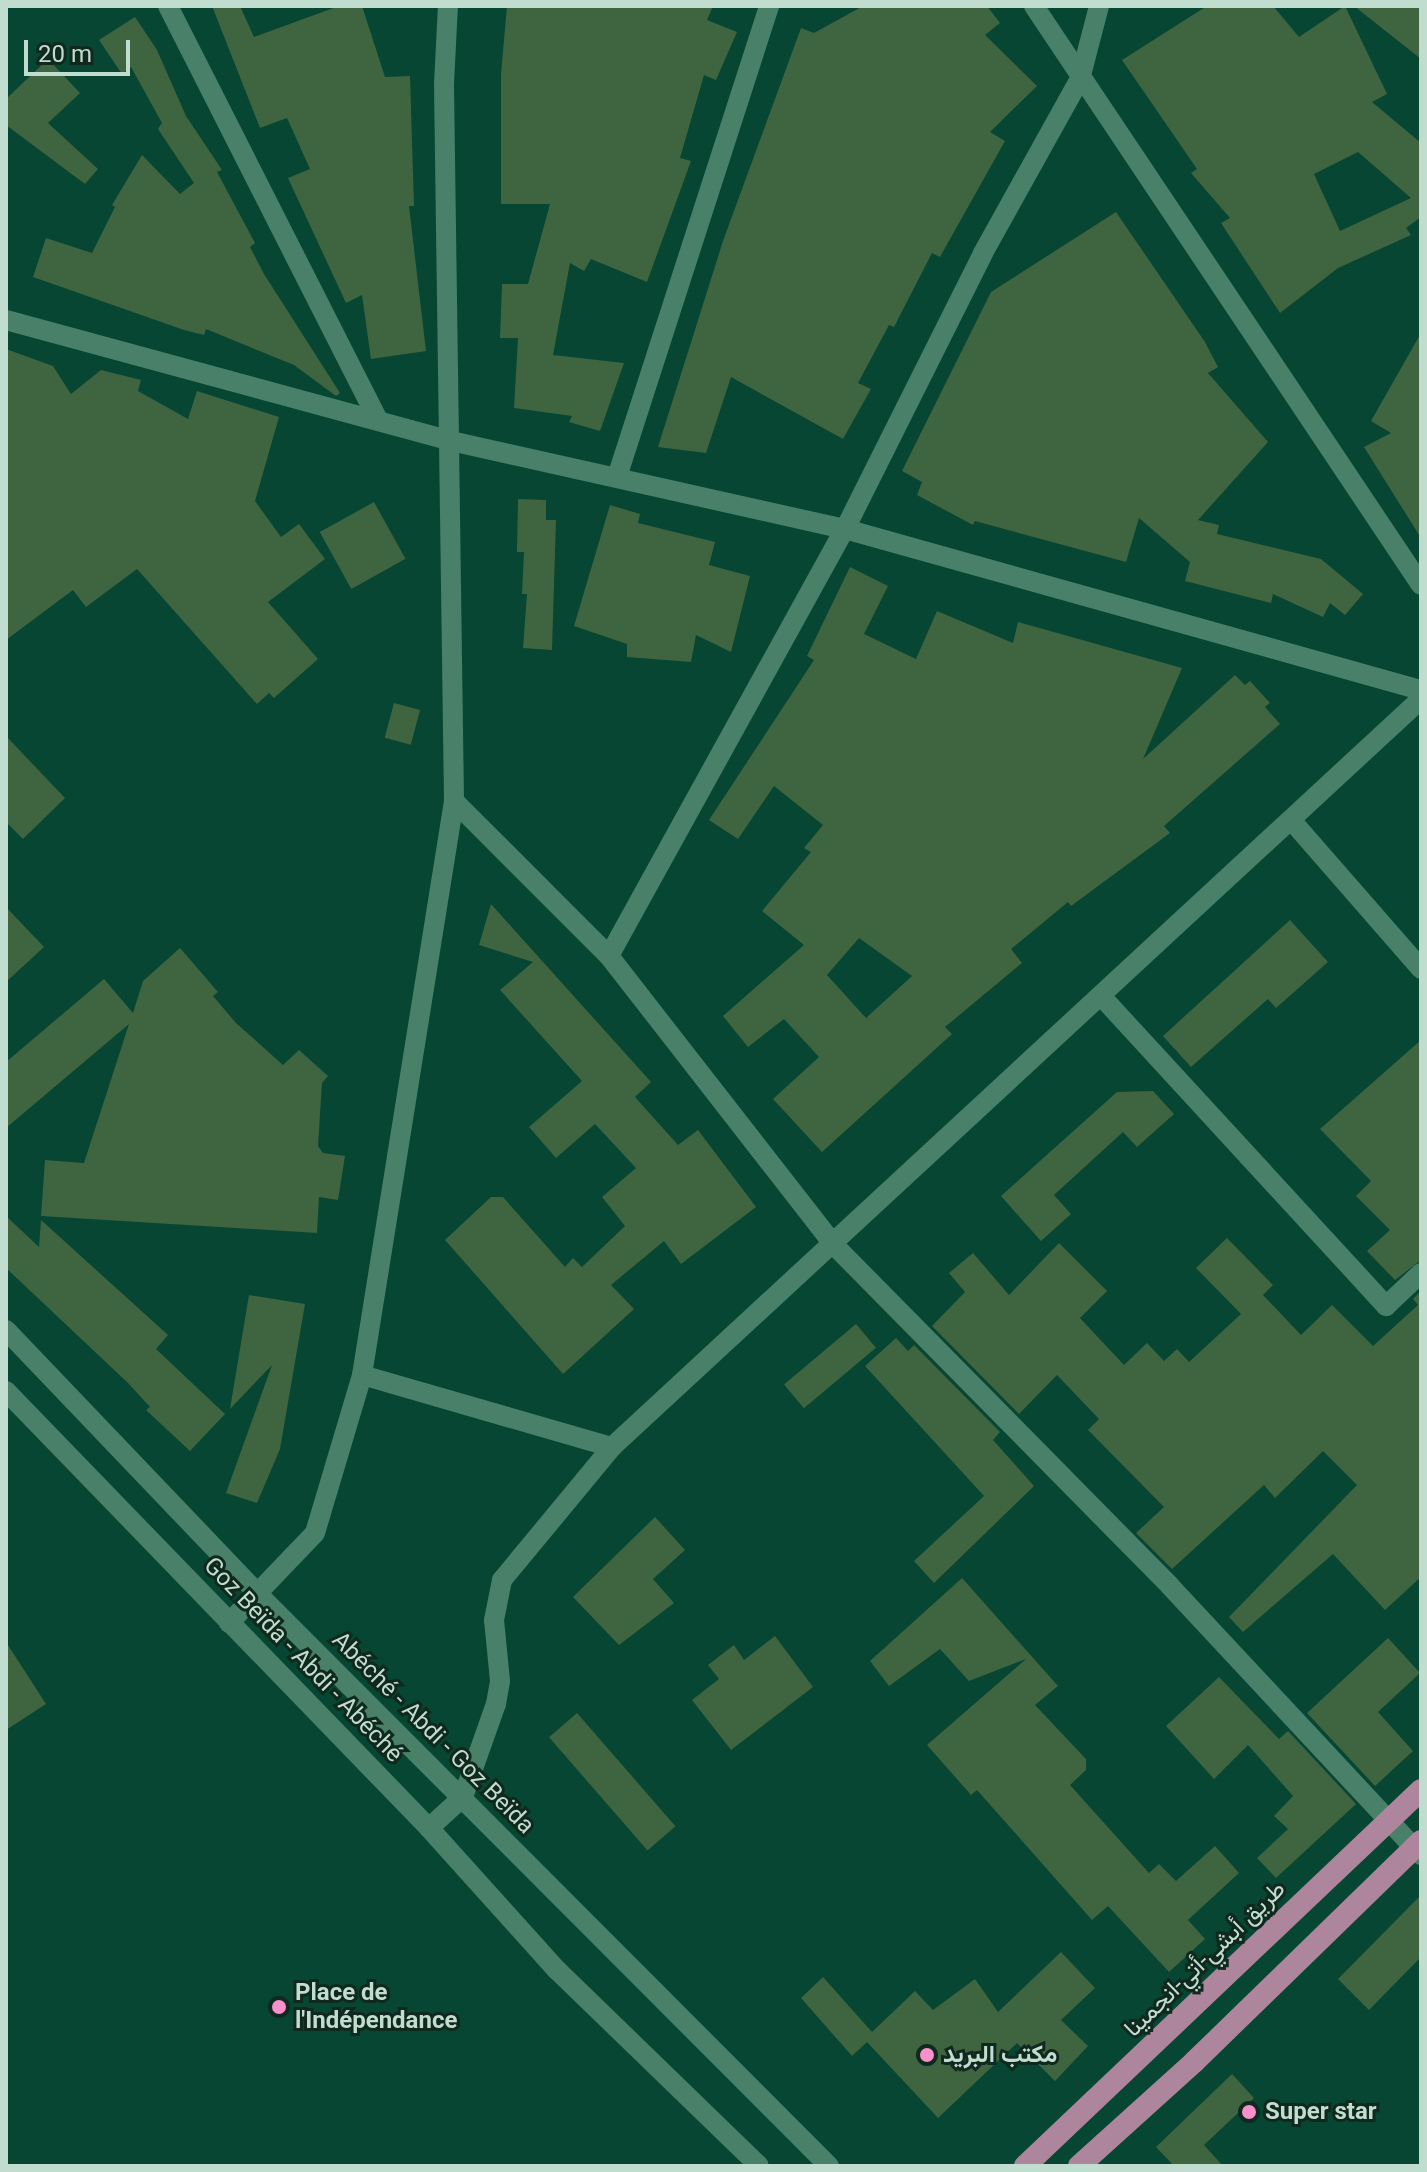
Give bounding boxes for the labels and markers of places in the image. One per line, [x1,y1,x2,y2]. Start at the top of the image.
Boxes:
place label: Place de l'Indépendance [295,1979,457,2035]
marker: Place de l'Indépendance [270,1998,288,2016]
place label: مكتب البريد [943,2041,1057,2069]
marker: مكتب البريد [918,2046,936,2064]
place label: Super star [1265,2098,1377,2126]
marker: Super star [1240,2103,1258,2121]

